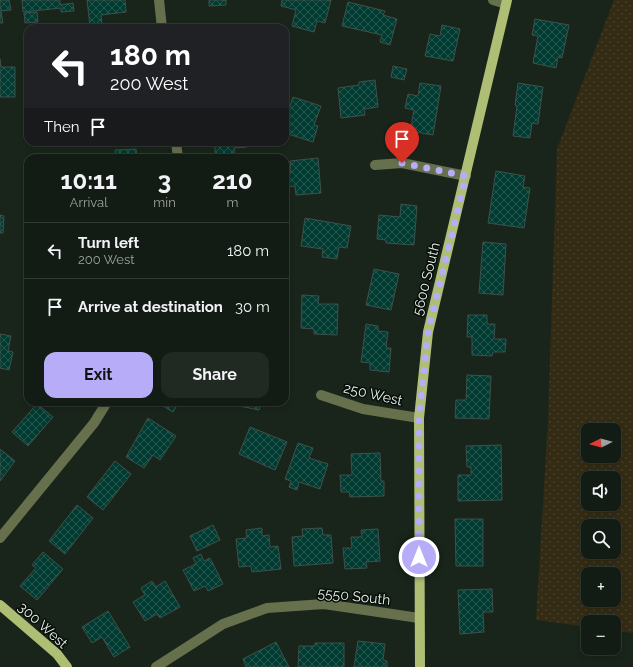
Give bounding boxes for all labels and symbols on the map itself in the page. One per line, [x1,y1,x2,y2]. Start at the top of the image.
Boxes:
pin [385,122,419,163]
street label: 5600 South [409,241,443,317]
street label: 250 West [342,379,404,409]
north arrow [581,423,621,463]
position arrow [398,536,440,578]
street label: 5550 South [317,584,391,608]
street label: 300 West [15,599,71,652]

